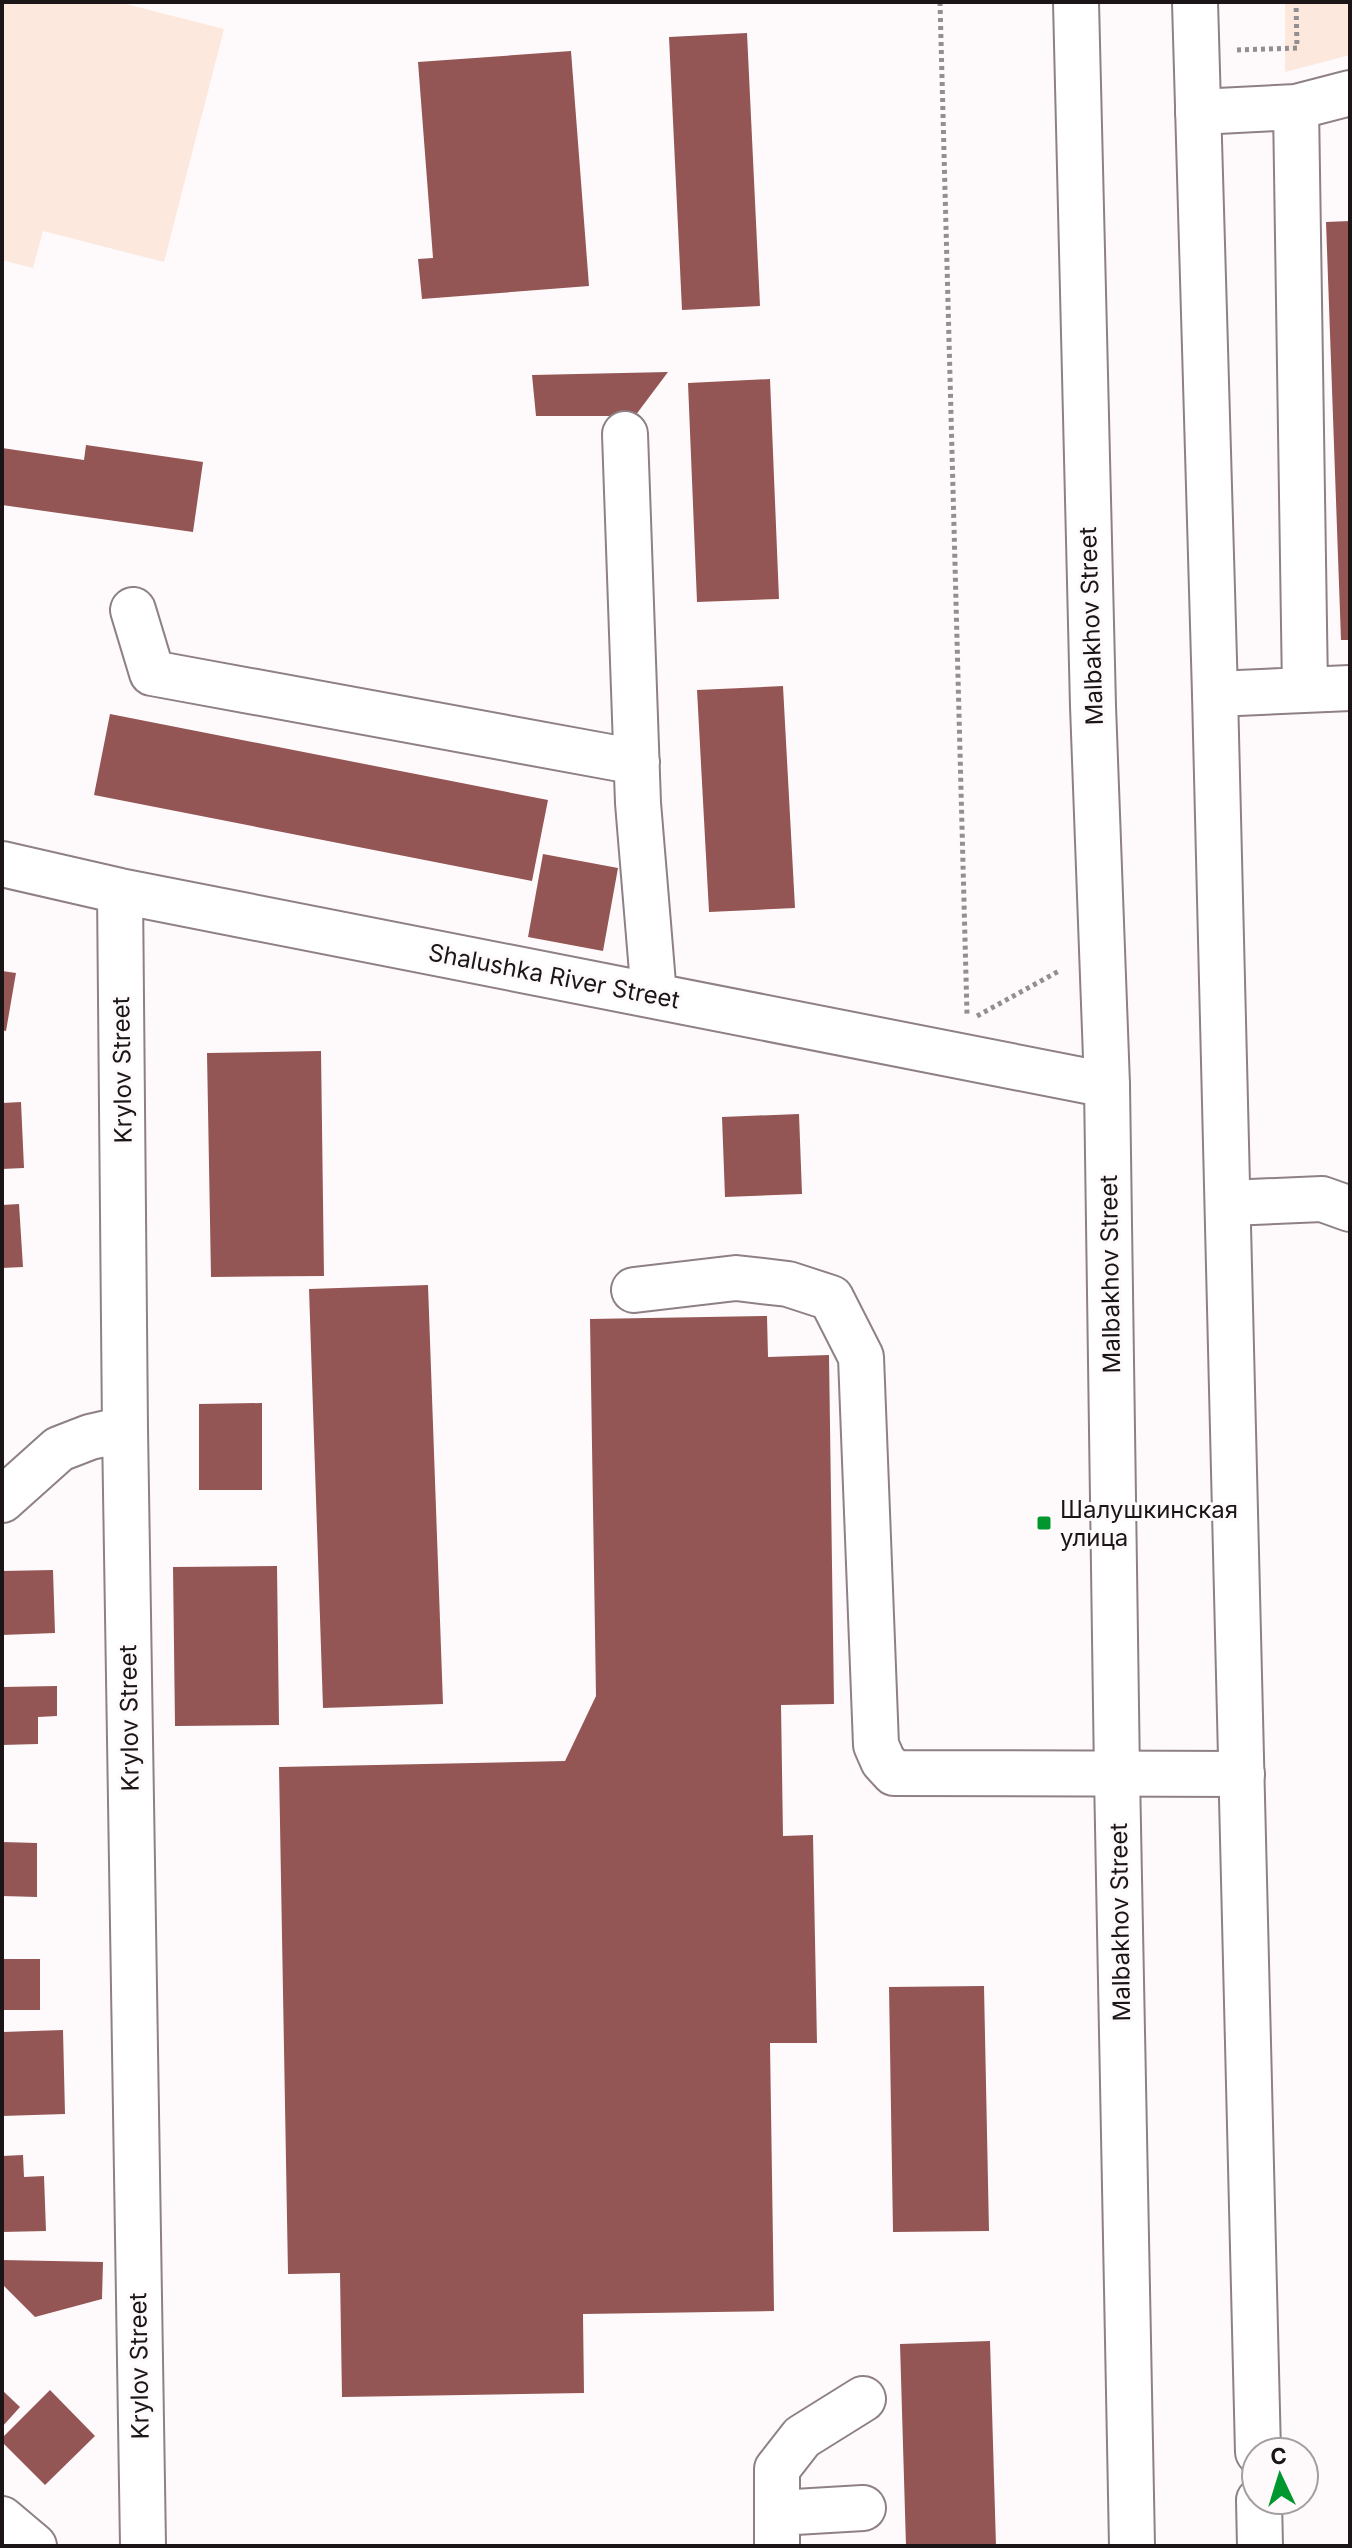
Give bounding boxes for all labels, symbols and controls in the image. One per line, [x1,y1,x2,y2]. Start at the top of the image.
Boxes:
street label: Malbakhov Street [1073,526,1109,726]
street label: Shalushka River Street [426,937,682,1015]
street label: Krylov Street [106,996,138,1144]
street label: Malbakhov Street [1094,1174,1126,1374]
place label: Шалушкинская улица [1060,1495,1238,1552]
marker: Шалушкинская улица [1035,1514,1053,1532]
street label: Krylov Street [113,1644,145,1792]
street label: Malbakhov Street [1104,1822,1136,2022]
street label: Krylov Street [123,2292,155,2440]
north arrow [1240,2436,1320,2516]
text: С [1270,2443,1288,2470]

